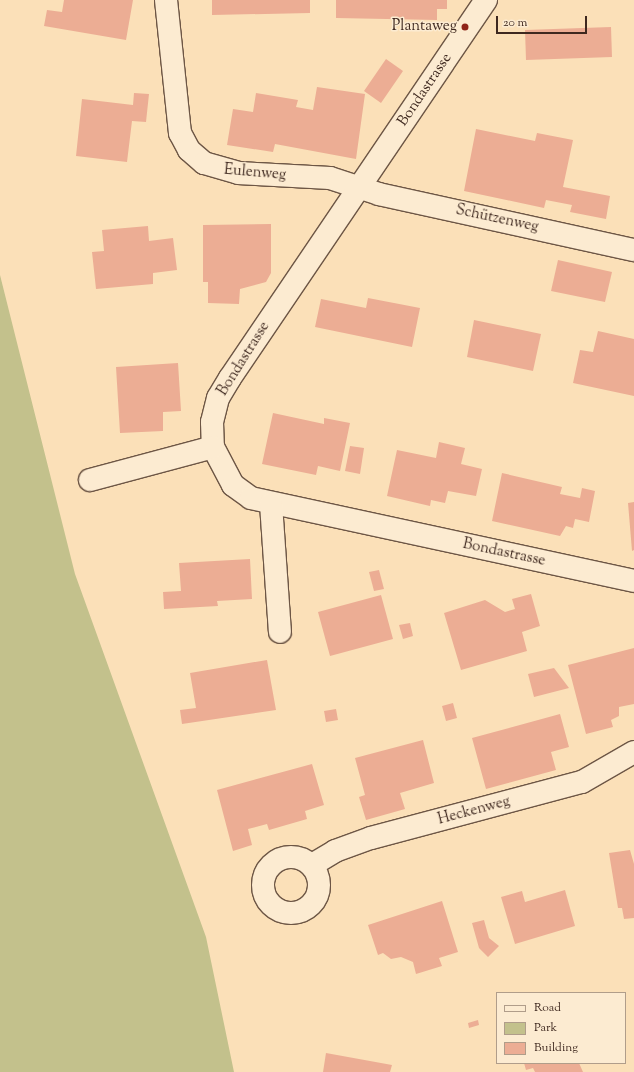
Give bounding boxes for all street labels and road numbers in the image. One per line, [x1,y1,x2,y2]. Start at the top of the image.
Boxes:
street label: Bondastrasse [394,50,456,130]
street label: Eulenweg [223,161,287,185]
street label: Schützenweg [454,201,540,237]
street label: Bondastrasse [214,319,274,399]
street label: Bondastrasse [461,535,547,571]
street label: Heckenweg [436,793,512,829]

